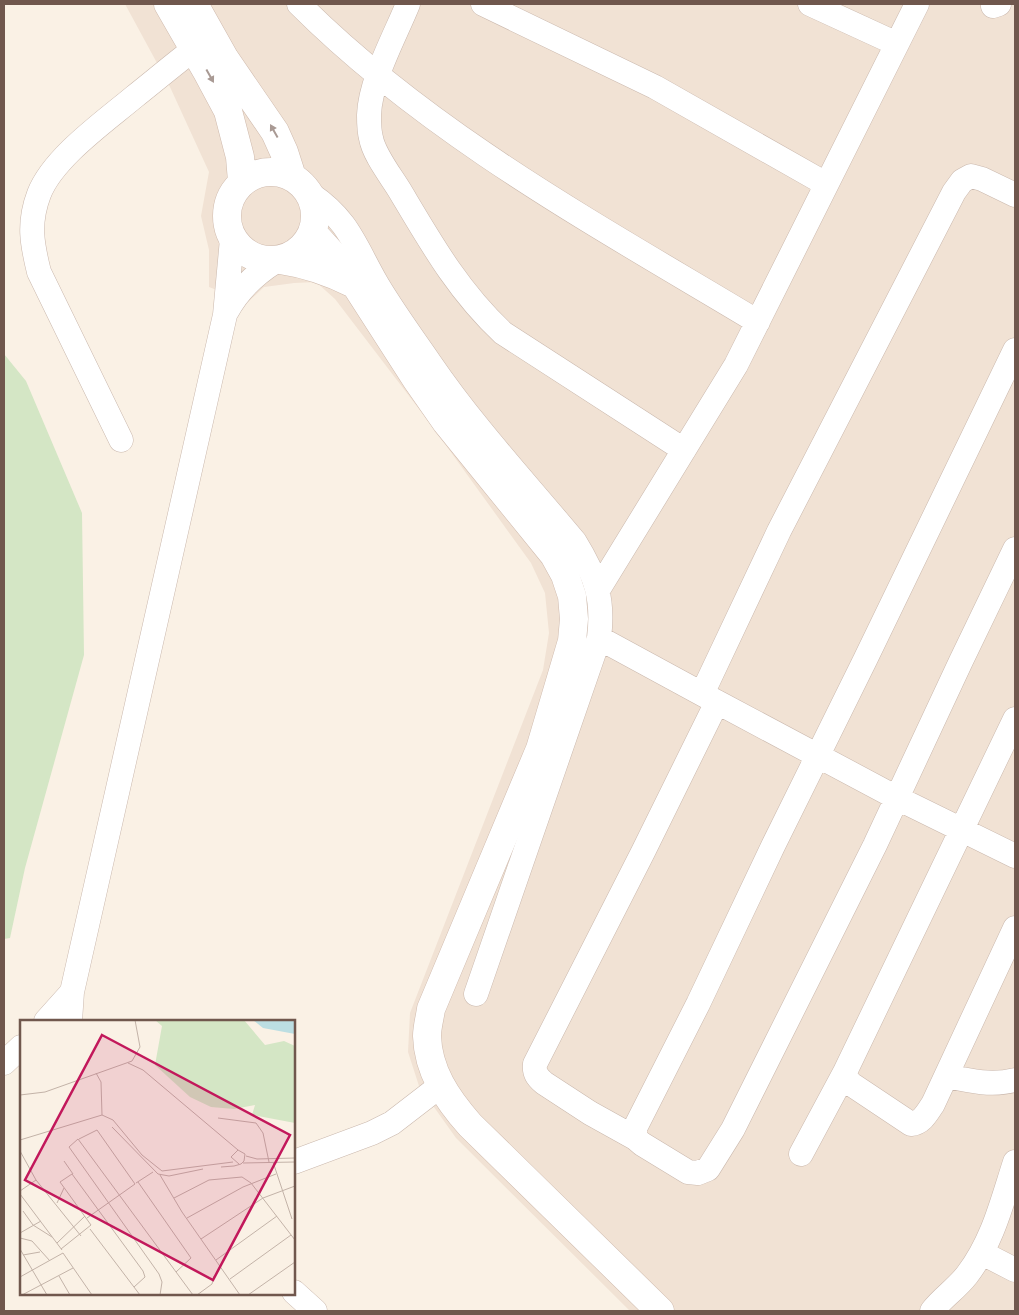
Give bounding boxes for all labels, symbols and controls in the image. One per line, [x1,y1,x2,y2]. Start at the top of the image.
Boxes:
one-way arrow [205,70,214,83]
one-way arrow [269,125,278,138]
inset map [20,1020,295,1295]

